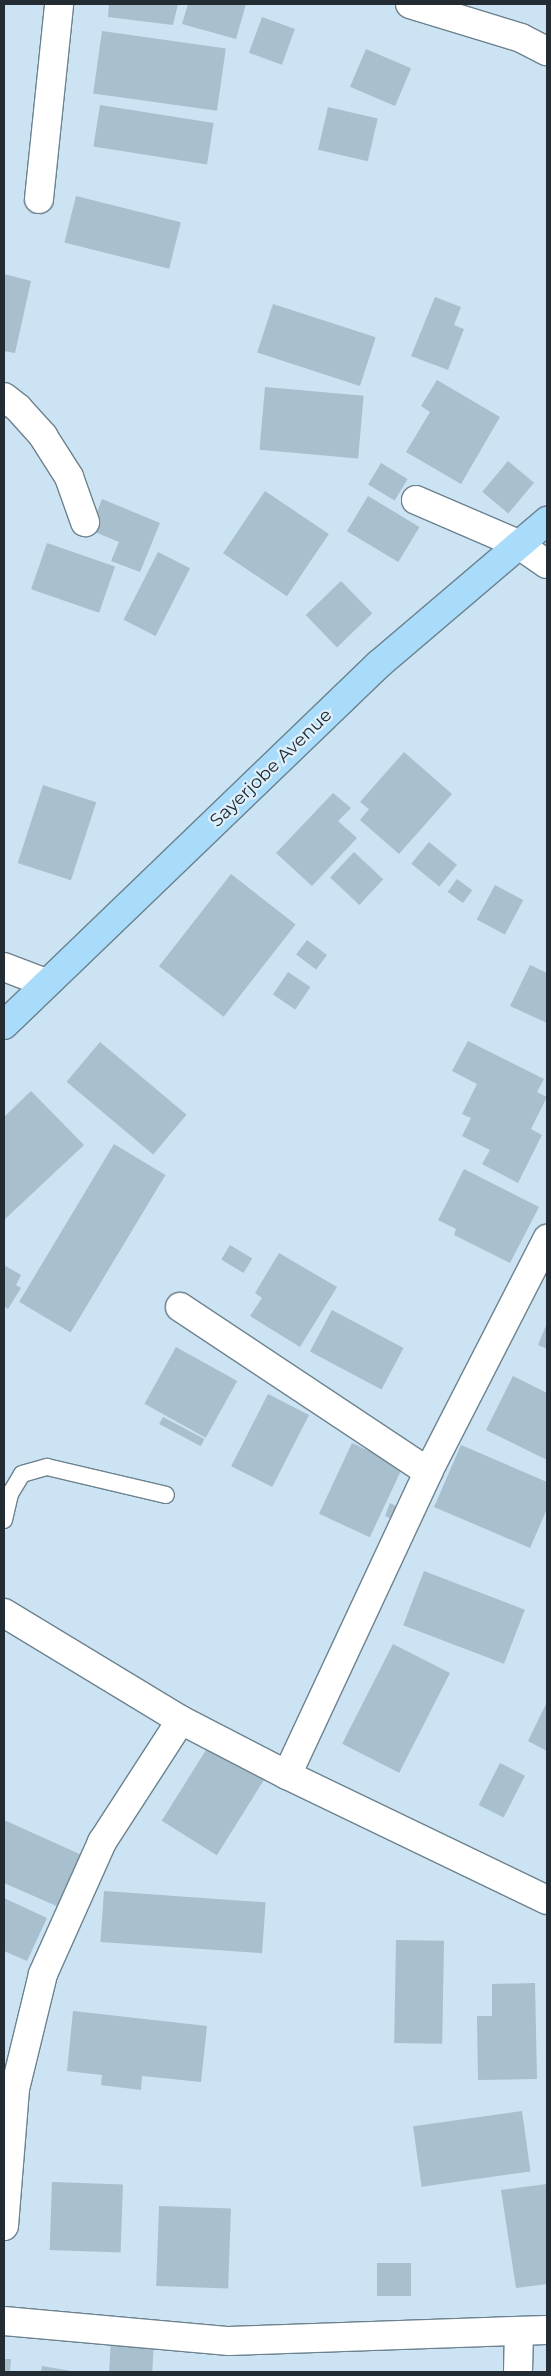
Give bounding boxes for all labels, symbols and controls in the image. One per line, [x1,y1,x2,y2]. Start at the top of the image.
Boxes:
street label: Sayerjobe Avenue [206,704,336,832]

